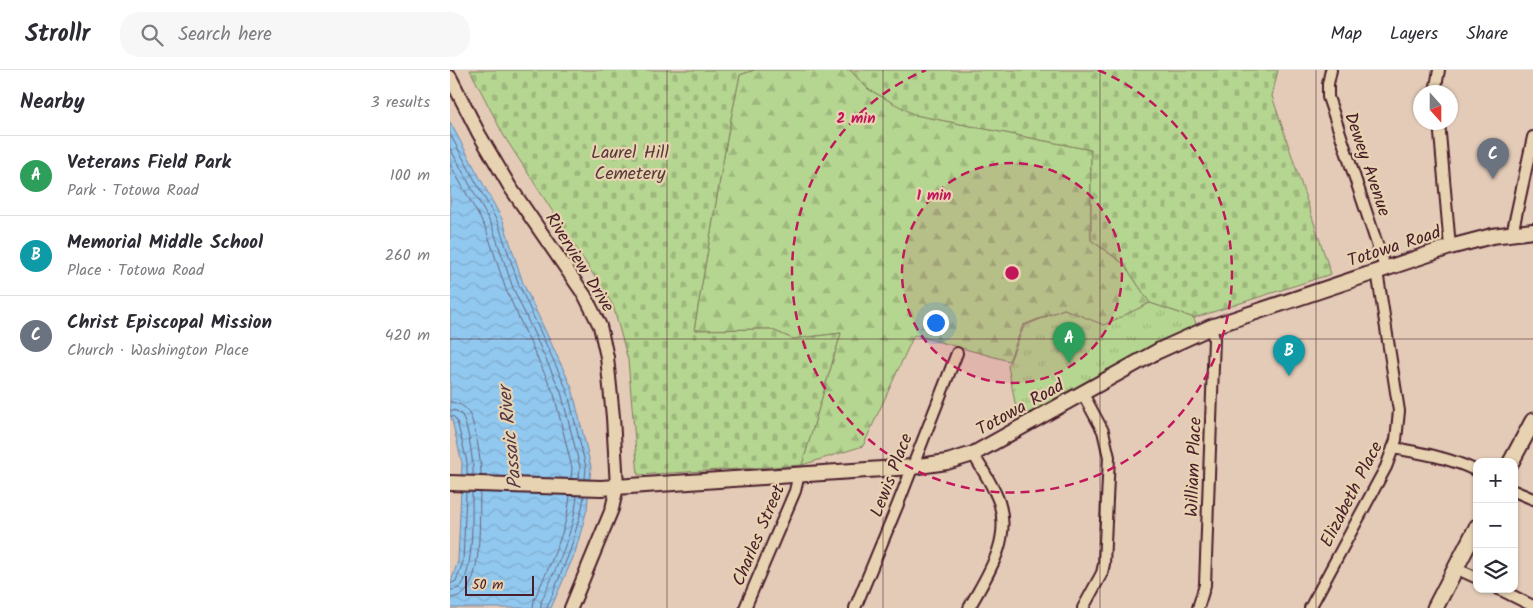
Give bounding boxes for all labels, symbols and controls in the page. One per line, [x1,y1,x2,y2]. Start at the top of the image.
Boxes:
search box [120,12,470,57]
text: Strollr [25,15,90,54]
text: Search here [178,20,272,50]
text: Map [1331,20,1362,49]
text: Layers [1390,20,1438,49]
text: Share [1466,20,1508,49]
icon: search [138,21,166,49]
north arrow [1413,85,1458,130]
text: Nearby [20,86,85,119]
text: 3 results [371,90,430,115]
text: 2 min [836,107,876,131]
street label: Dewey Avenue [1335,108,1398,221]
pin: C [1477,138,1509,179]
park label: Laurel Hill Cemetery [591,139,669,189]
text: Veterans Field Park [67,148,231,178]
text: A [31,163,41,188]
text: 100 m [390,163,430,188]
text: Park · Totowa Road [67,178,199,203]
text: 1 min [917,184,951,208]
street label: Riverview Drive [536,207,621,319]
street label: Totowa Road [1344,218,1446,276]
text: Memorial Middle School [67,228,263,258]
text: B [31,243,41,268]
text: 260 m [385,243,430,268]
text: Place · Totowa Road [67,258,204,283]
centre of rings [1003,264,1021,282]
text: Christ Episcopal Mission [67,308,272,338]
your location [923,310,949,336]
pin: A [1053,322,1085,363]
text: C [31,323,41,348]
text: 420 m [385,323,430,348]
pin: B [1273,335,1305,376]
text: Church · Washington Place [67,338,249,363]
street label: Totowa Road [971,372,1071,444]
water label: Passaic River [490,381,531,491]
street label: William Place [1178,416,1211,518]
street label: Lewis Place [863,429,922,522]
street label: Elizabeth Place [1313,437,1392,553]
map controls [1473,458,1518,593]
button: + [1473,458,1518,503]
street label: Charles Street [725,479,794,591]
button: − [1473,503,1518,548]
button: layers [1473,548,1518,593]
scale bar [465,573,534,596]
text: 50 m [472,574,503,596]

